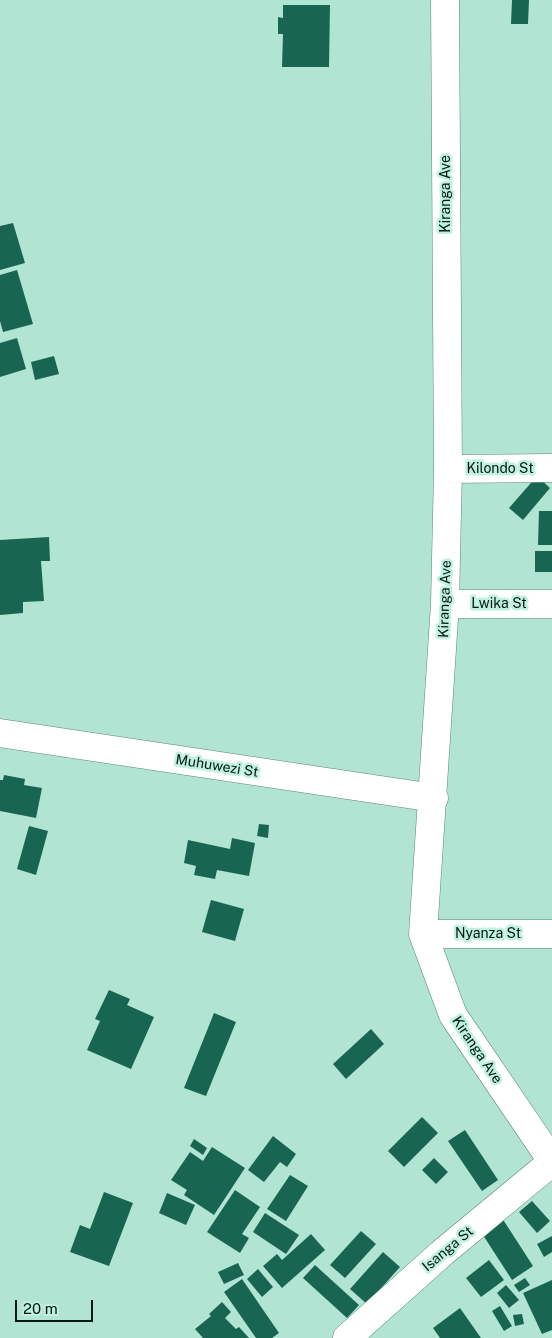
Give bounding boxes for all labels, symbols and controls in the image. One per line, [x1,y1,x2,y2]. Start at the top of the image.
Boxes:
street label: Kiranga Ave [438,155,454,233]
street label: Kilondo St [466,461,534,477]
street label: Kiranga Ave [435,560,455,638]
street label: Lwika St [471,596,527,612]
street label: Muhuwezi St [174,751,260,781]
street label: Nyanza St [455,926,521,942]
street label: Kiranga Ave [448,1013,506,1087]
street label: Isanga St [419,1223,477,1275]
scale bar [18,1290,95,1322]
text: 20 m [23,1300,58,1317]

